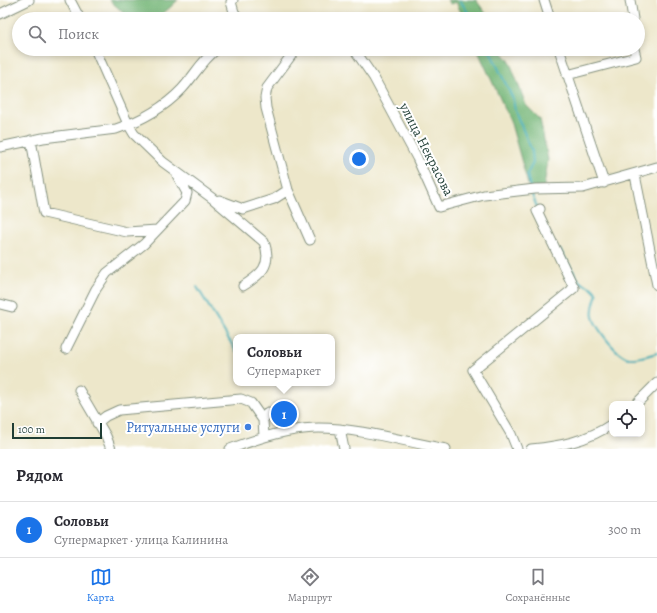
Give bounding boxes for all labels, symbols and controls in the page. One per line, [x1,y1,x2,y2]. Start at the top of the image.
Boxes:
search box [12,12,645,56]
icon: search [26,23,48,45]
text: Поиск [58,24,99,44]
street label: улица Некрасова [394,98,458,200]
your location [349,149,369,169]
popup [233,334,335,386]
text: Соловьи [247,342,302,362]
text: Супермаркет [247,362,321,379]
pin: 1 [271,399,297,429]
map controls [609,401,645,437]
button: locate [609,401,645,437]
place label: Ритуальные услуги [126,418,240,437]
scale bar [12,421,102,440]
text: 100 m [18,422,45,437]
marker: Ритуальные услуги [243,422,253,432]
text: Рядом [16,464,63,487]
text: Соловьи [54,511,109,531]
text: 1 [27,521,31,538]
text: 300 m [608,521,641,538]
text: Супермаркет · улица Калинина [54,531,228,548]
tab: Карта [87,566,114,605]
tab: Маршрут [288,566,332,605]
tab: Сохранённые [505,566,570,605]

